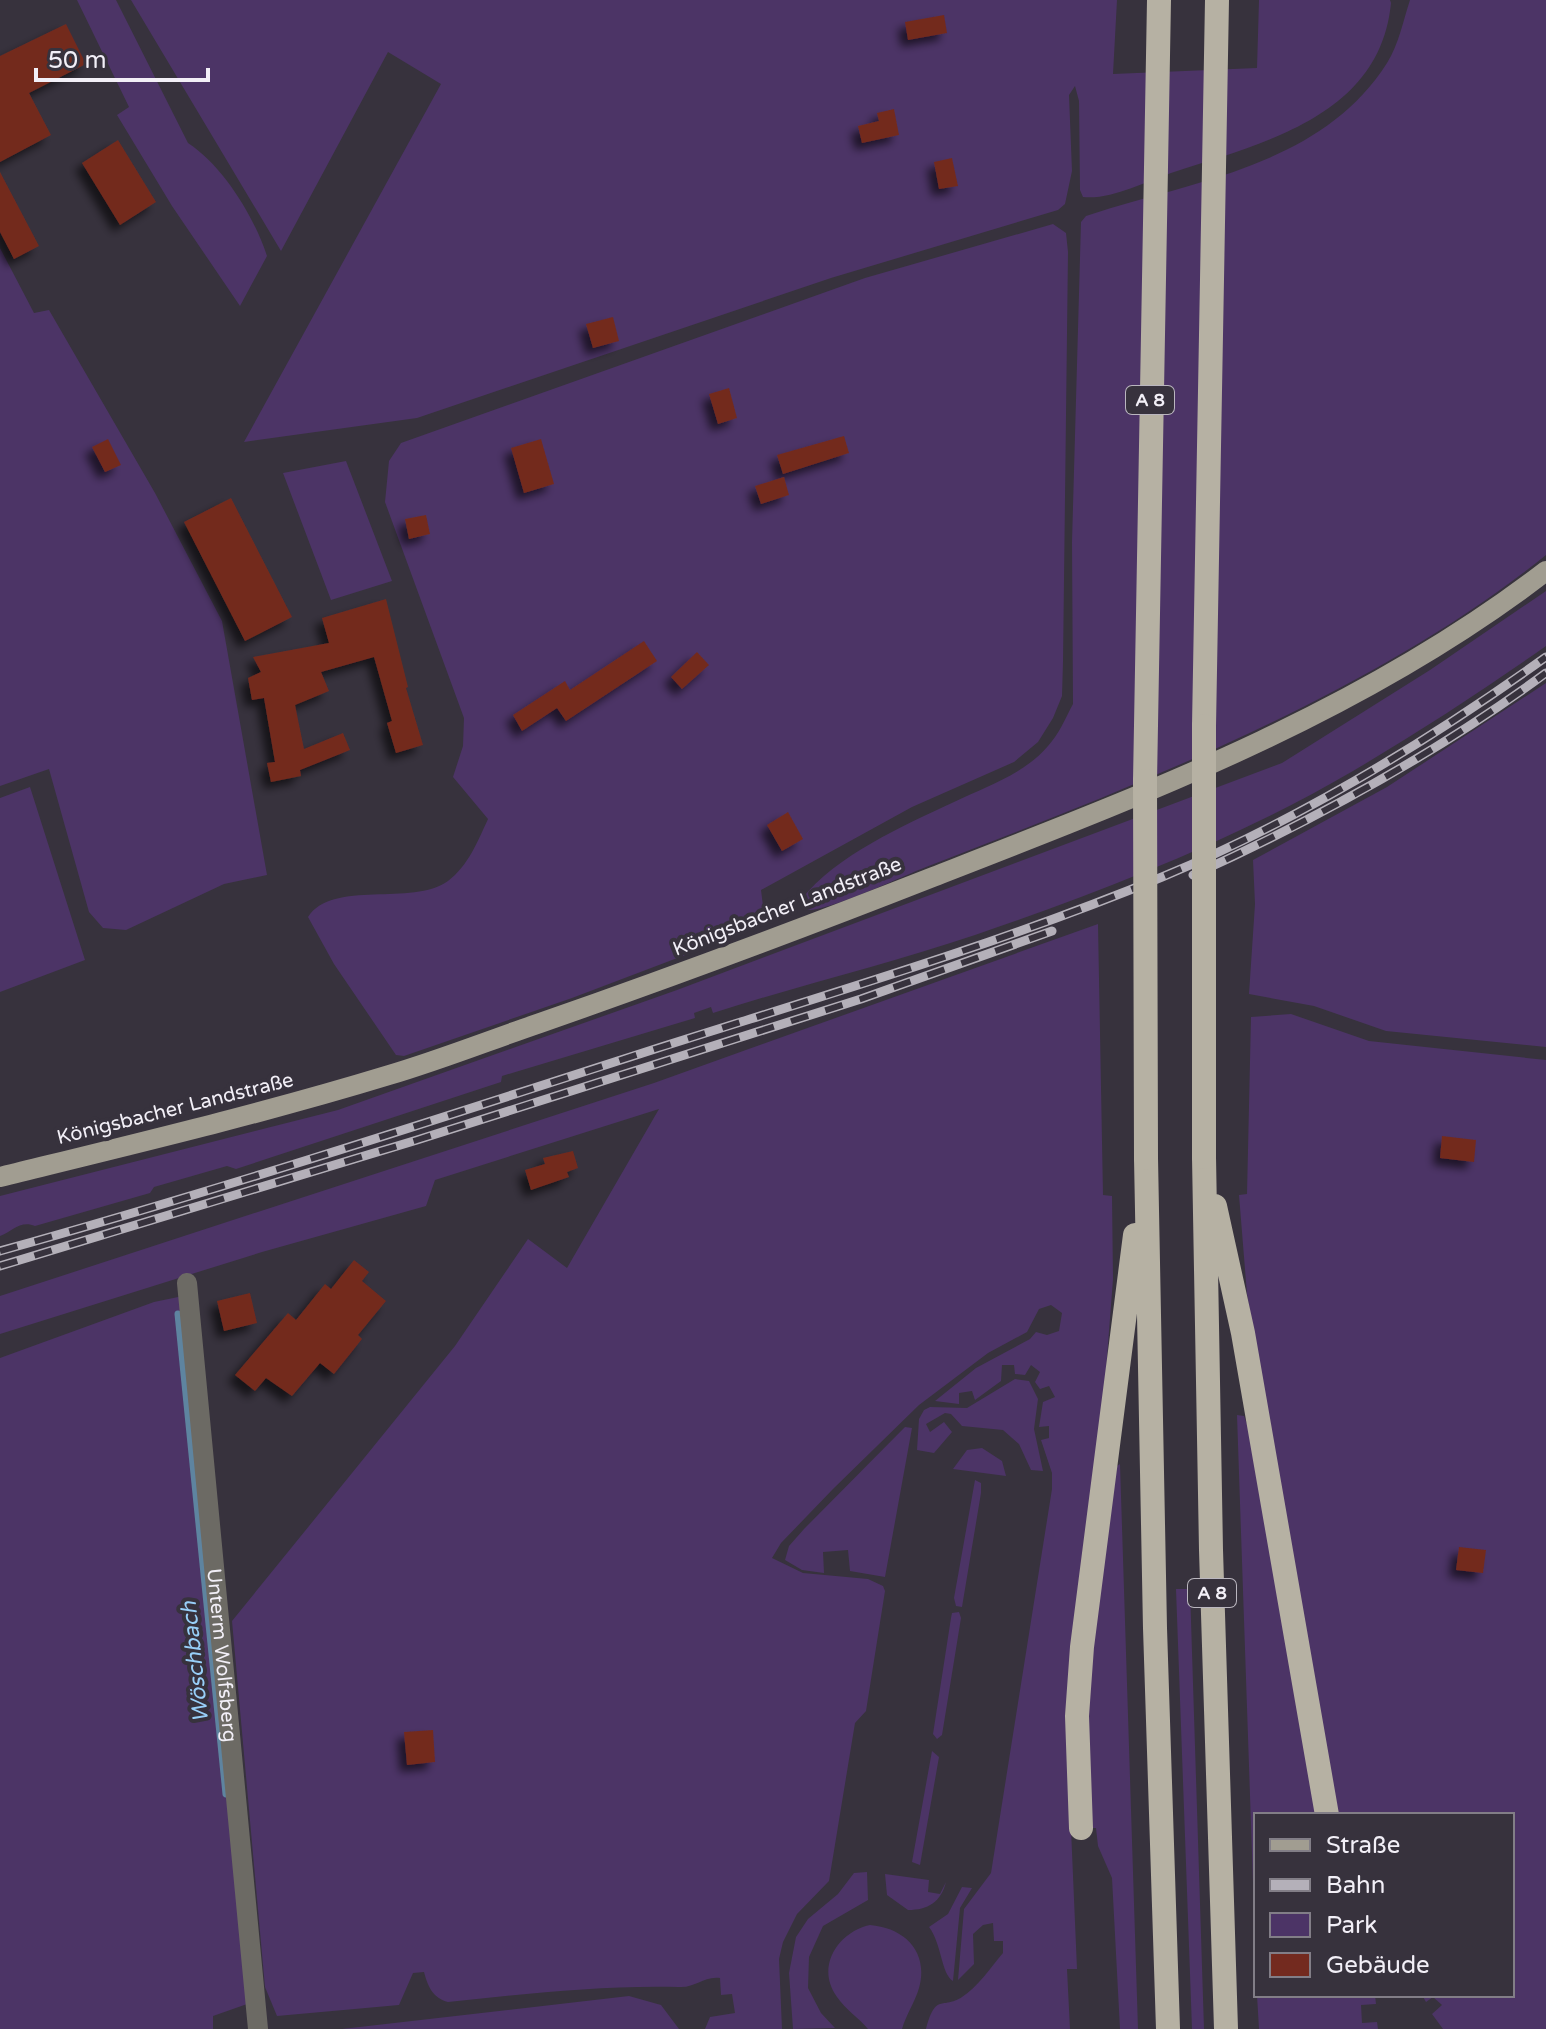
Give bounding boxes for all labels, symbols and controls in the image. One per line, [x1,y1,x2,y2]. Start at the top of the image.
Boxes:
scale bar [36,32,208,82]
text: 50 m [48,46,106,75]
road number: A 8 [1126,386,1174,414]
street label: Königsbacher Landstraße [670,852,905,962]
street label: Königsbacher Landstraße [54,1068,296,1150]
street label: Unterm Wolfsberg [201,1567,242,1743]
road number: A 8 [1188,1579,1236,1607]
water label: Wöschbach [176,1599,214,1724]
legend [1254,1813,1514,1997]
text: Straße [1326,1831,1400,1860]
text: Bahn [1326,1871,1385,1900]
text: Park [1326,1911,1377,1940]
text: Gebäude [1326,1951,1430,1980]

